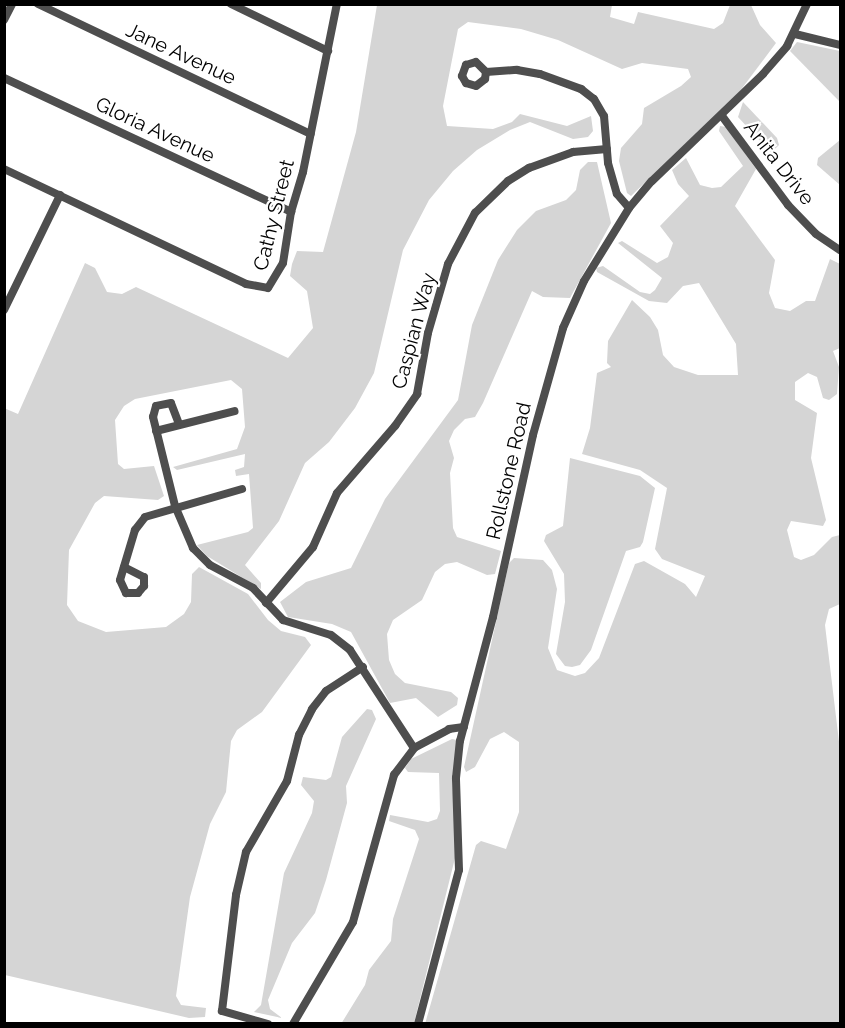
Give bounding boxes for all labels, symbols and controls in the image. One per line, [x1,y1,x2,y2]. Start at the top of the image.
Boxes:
street label: Jane Avenue [122,18,240,90]
street label: Gloria Avenue [91,92,219,168]
street label: Anita Drive [739,116,819,210]
street label: Cathy Street [249,157,299,273]
street label: Caspian Way [387,270,441,392]
street label: Rollstone Road [482,400,536,542]

